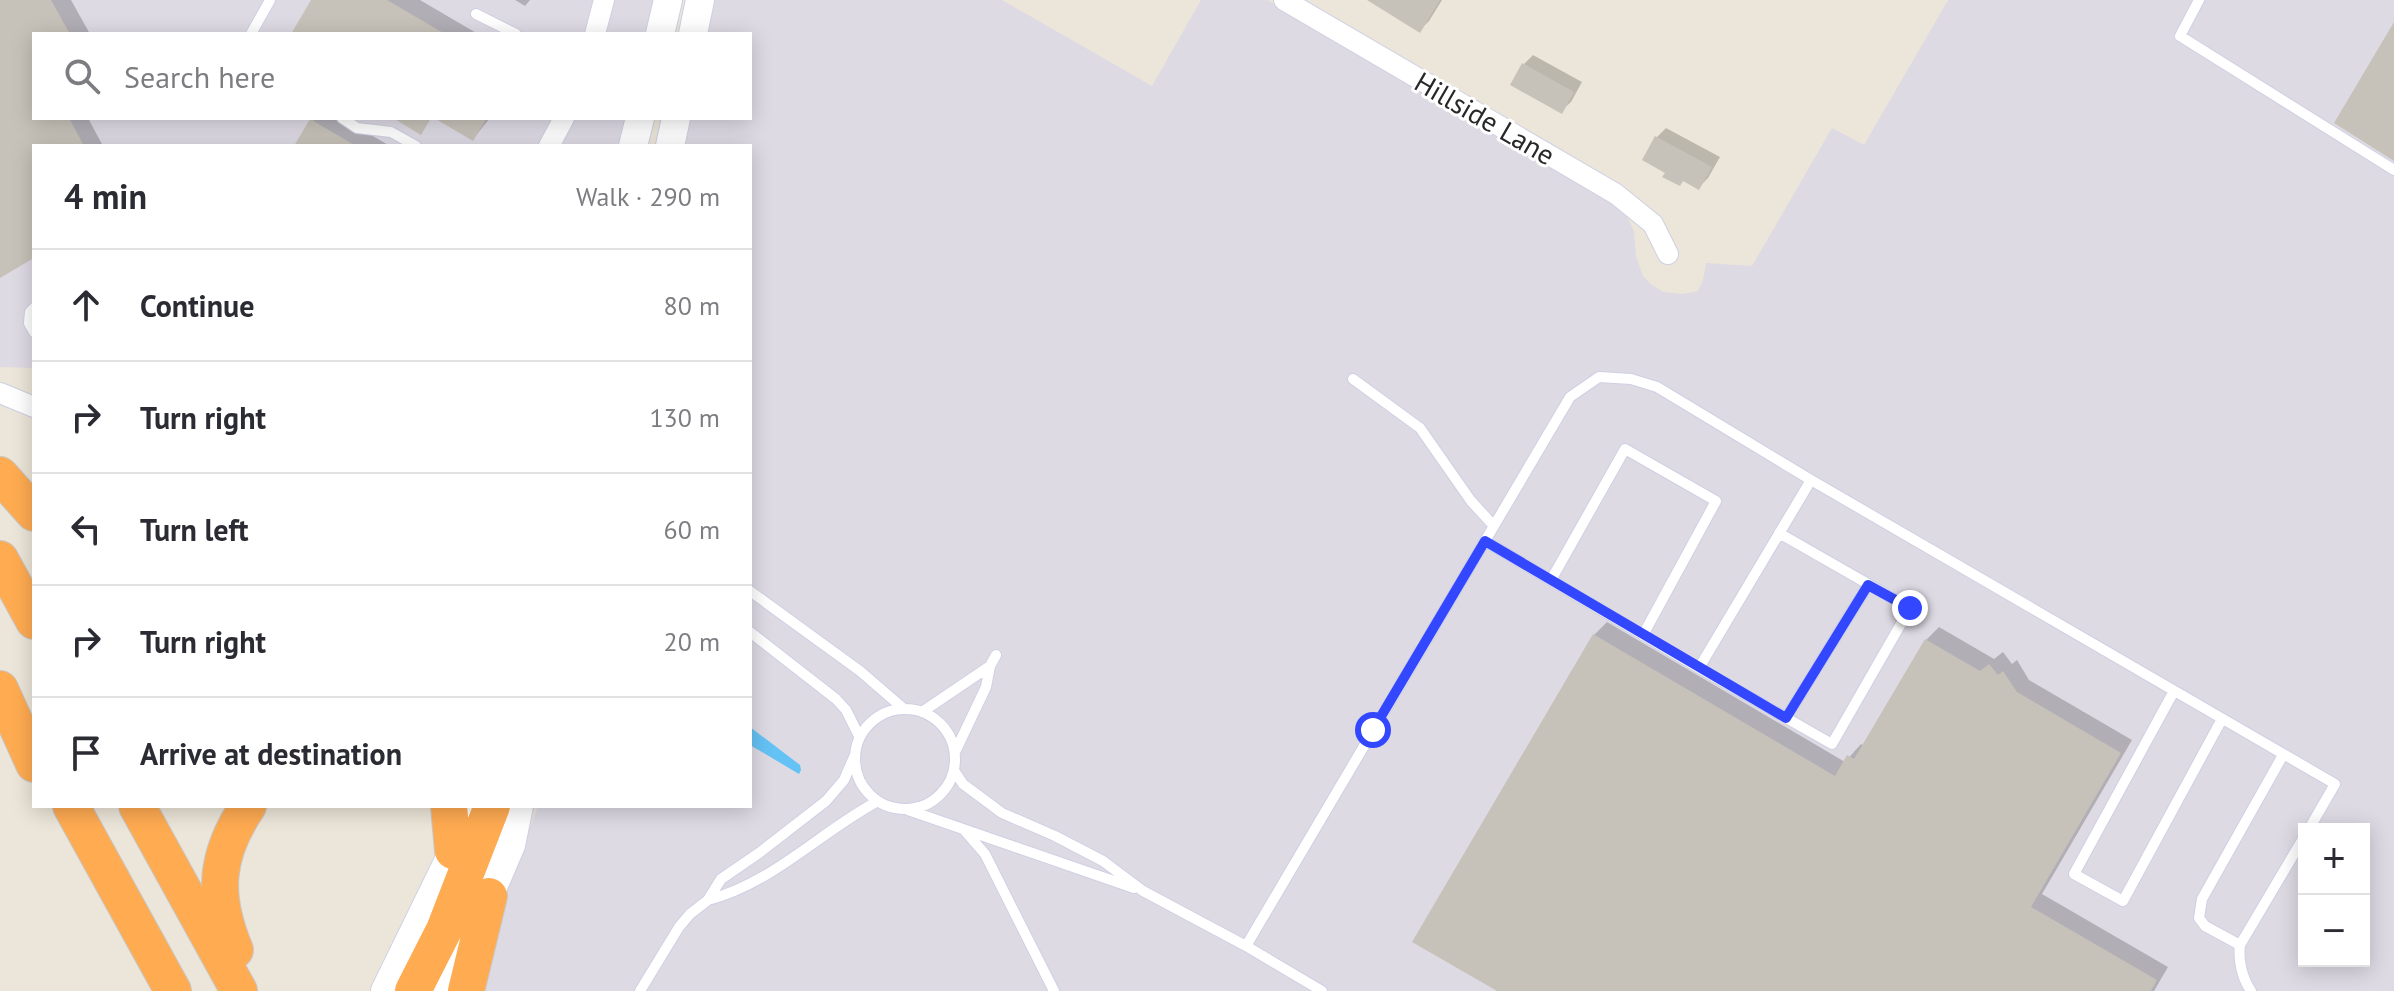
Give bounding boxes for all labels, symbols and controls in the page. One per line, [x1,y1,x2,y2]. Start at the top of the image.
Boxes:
search box [32,32,752,120]
icon: search [60,54,104,98]
text: Search here [124,57,275,96]
street label: Hillside Lane [1408,63,1562,173]
text: 4 min [64,174,147,218]
text: Walk · 290 m [576,180,720,213]
icon: ahead [64,283,108,327]
text: Continue [140,286,254,325]
text: 80 m [664,289,720,322]
icon: right [64,395,108,439]
text: Turn right [140,398,266,437]
text: 130 m [649,401,720,434]
icon: left [64,507,108,551]
text: Turn left [140,510,248,549]
text: 60 m [664,513,720,546]
route end [1892,590,1928,626]
icon: right [64,619,108,663]
text: Turn right [140,622,266,661]
text: 20 m [664,625,720,658]
route start [1355,712,1391,748]
icon: arrive [64,731,108,775]
text: Arrive at destination [140,734,402,773]
map controls [2298,823,2370,967]
button: + [2298,823,2370,895]
button: − [2298,895,2370,967]

